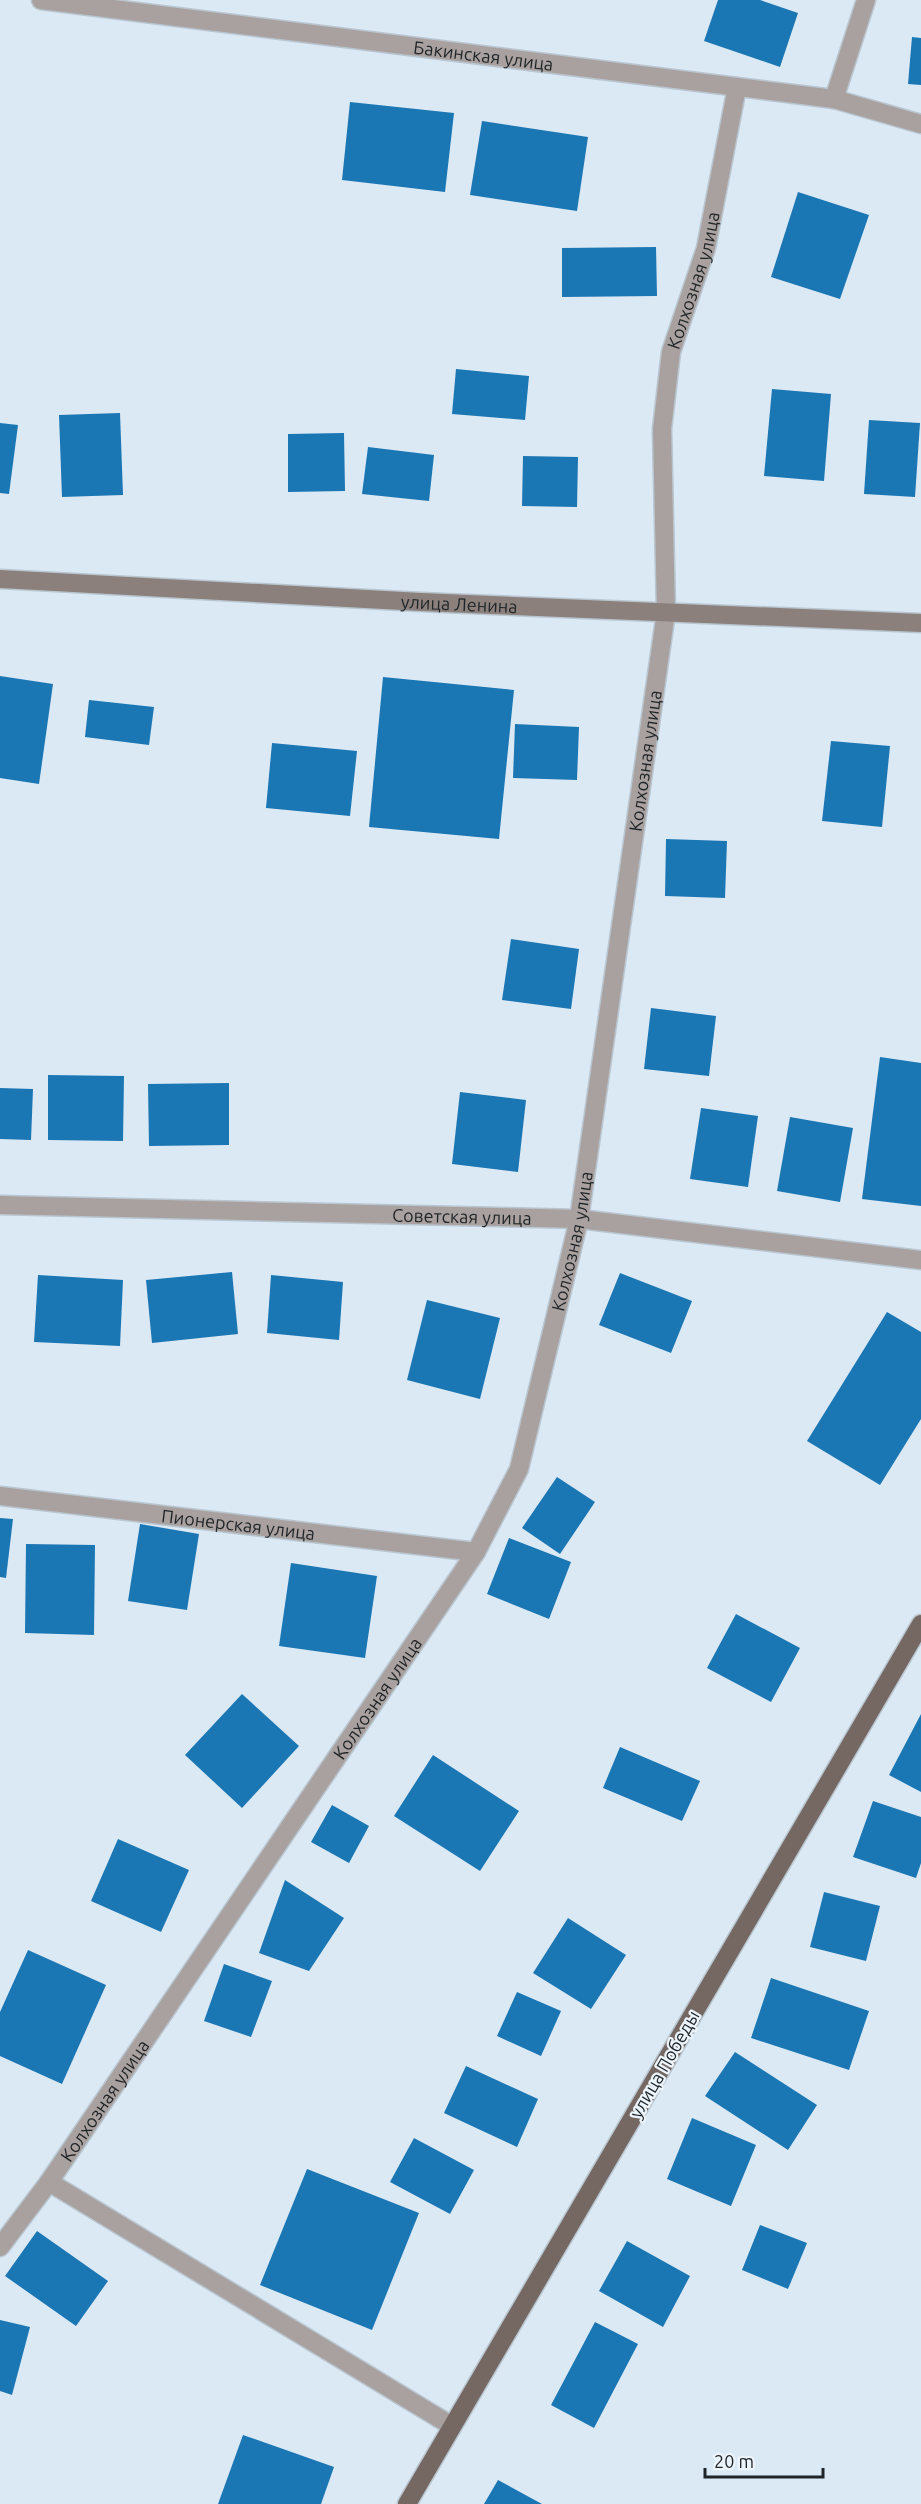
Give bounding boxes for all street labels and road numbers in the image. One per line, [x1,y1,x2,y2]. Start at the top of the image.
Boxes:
street label: Бакинская улица [412,37,555,74]
street label: Колхозная улица [663,210,723,352]
street label: улица Ленина [400,591,518,616]
street label: Колхозная улица [625,689,665,833]
street label: Колхозная улица [547,1170,596,1313]
street label: Советская улица [392,1204,532,1228]
street label: Пионерская улица [160,1505,316,1543]
street label: Колхозная улица [329,1633,425,1763]
street label: улица Победы [625,2007,703,2121]
street label: Колхозная улица [56,2036,153,2165]

